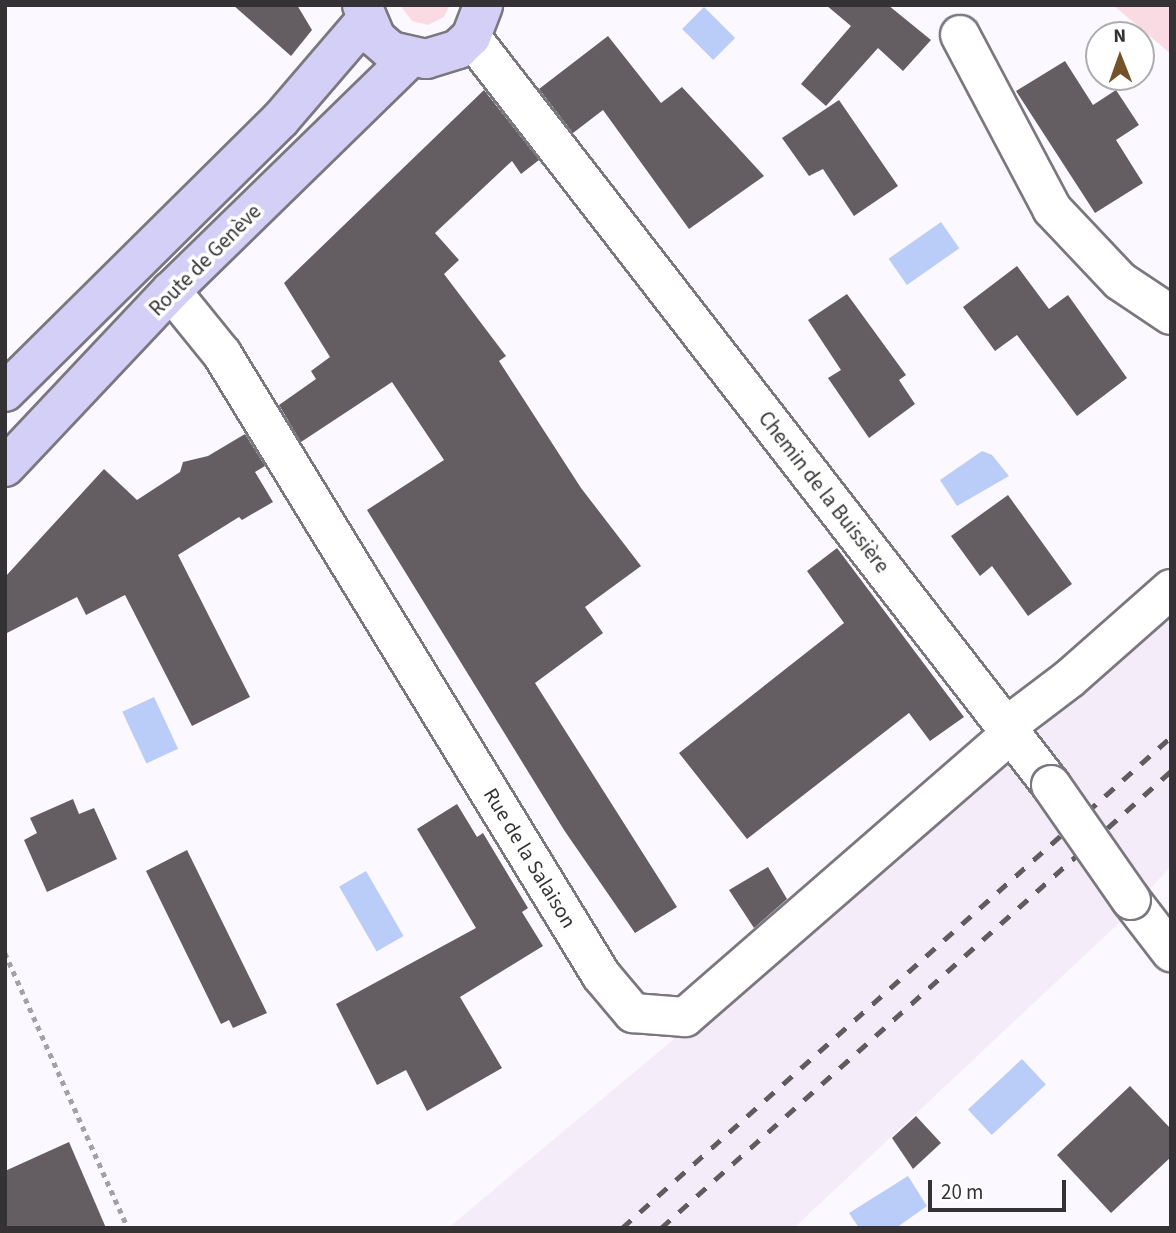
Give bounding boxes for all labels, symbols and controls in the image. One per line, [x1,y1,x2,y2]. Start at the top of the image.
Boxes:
north arrow [1085,21,1155,91]
text: N [1113,23,1126,50]
street label: Route de Genève [144,199,266,321]
street label: Chemin de la Buissière [753,406,895,578]
street label: Rue de la Salaison [478,783,582,933]
scale bar [931,1166,1069,1210]
text: 20 m [941,1177,983,1207]

